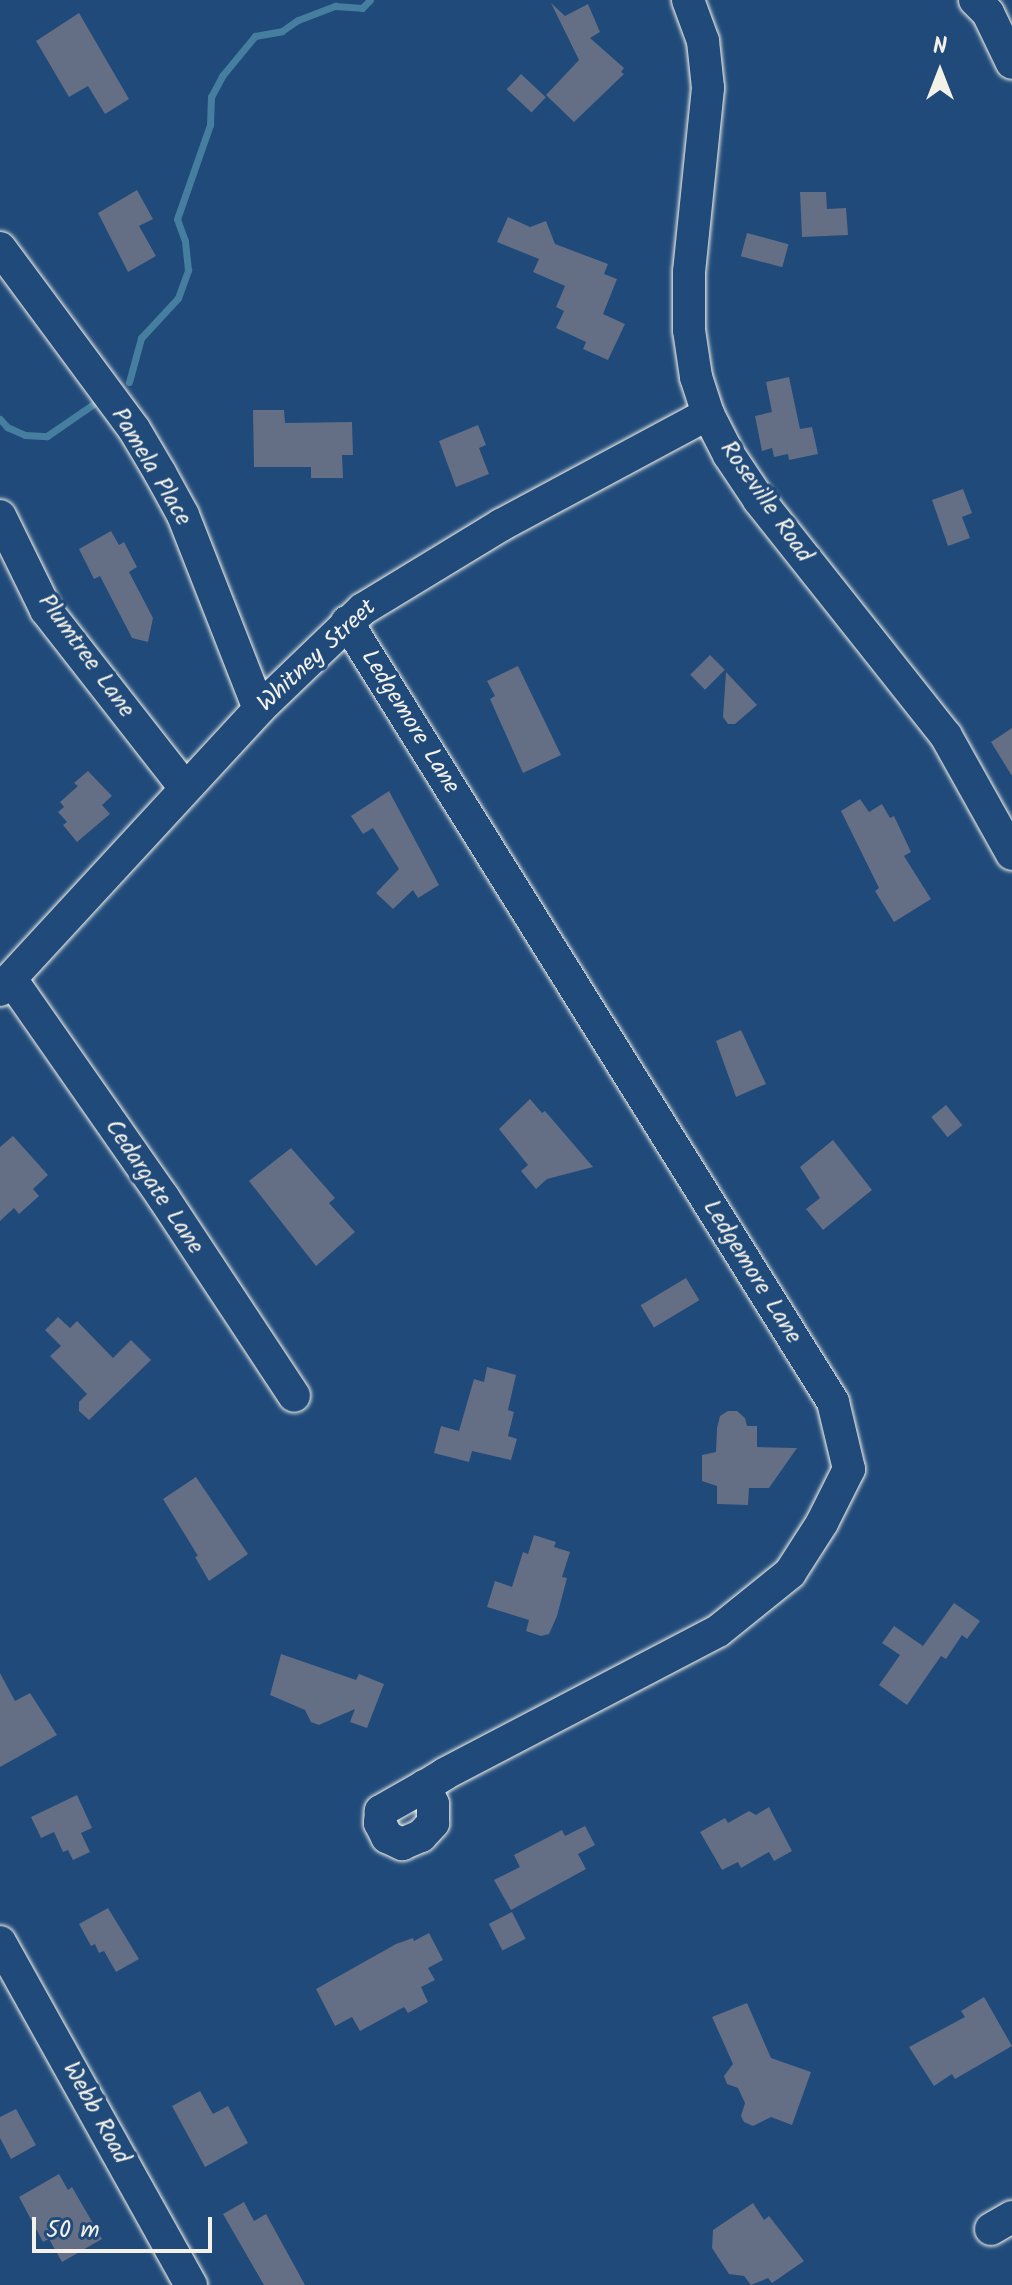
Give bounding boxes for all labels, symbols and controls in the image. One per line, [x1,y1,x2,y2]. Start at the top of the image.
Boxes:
text: N [933,30,947,65]
north arrow [900,32,980,112]
street label: Pamela Place [105,403,197,531]
street label: Roseville Road [713,436,819,568]
street label: Plumtree Lane [31,588,141,724]
street label: Whitney Street [252,594,382,718]
street label: Ledgemore Lane [354,645,466,799]
street label: Cedargate Lane [98,1114,210,1260]
street label: Ledgemore Lane [696,1195,808,1349]
street label: Webb Road [56,2057,136,2169]
scale bar [36,2201,216,2251]
text: 50 m [46,2211,100,2250]

